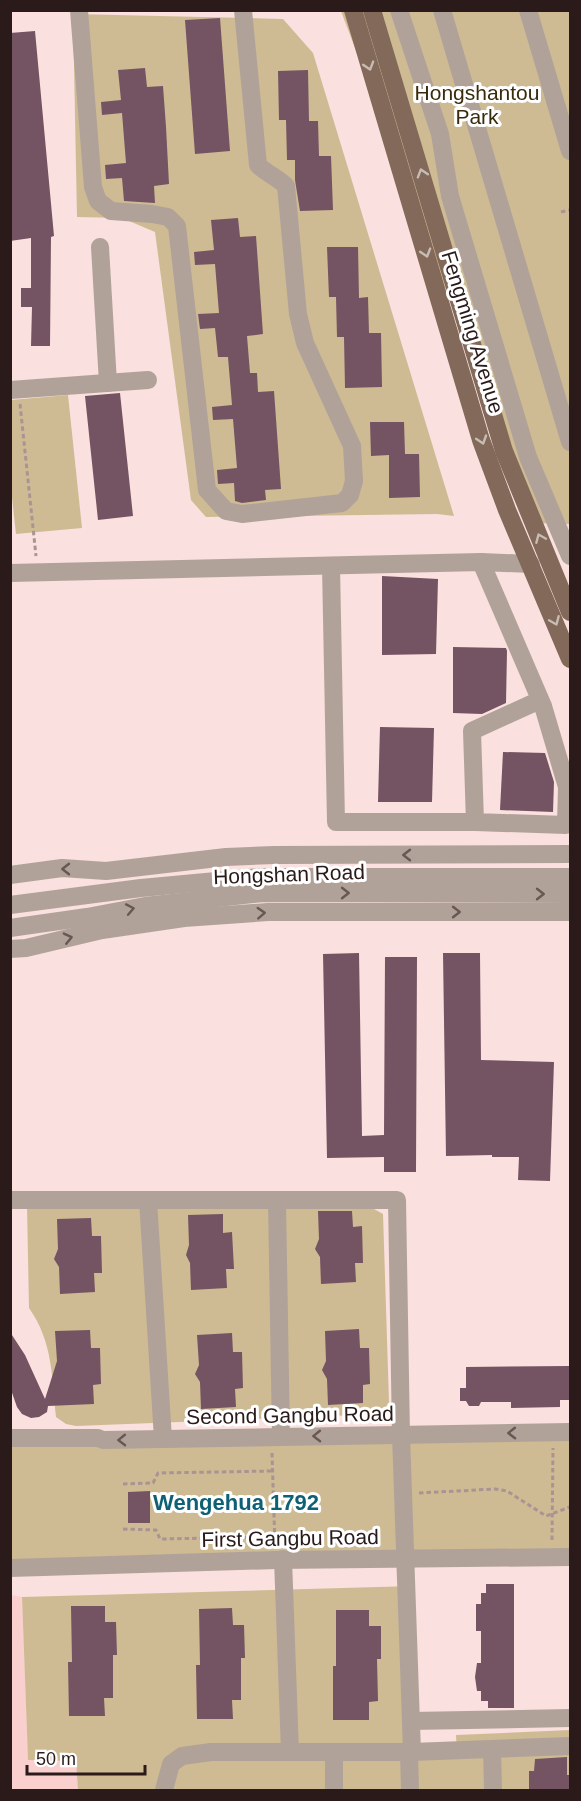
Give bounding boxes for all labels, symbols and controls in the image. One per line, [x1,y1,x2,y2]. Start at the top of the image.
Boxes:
one-way arrow [362,61,375,71]
park label: Hongshantou Park [415,81,539,128]
one-way arrow [417,168,429,179]
one-way arrow [419,247,431,258]
street label: Fengming Avenue [437,248,509,416]
one-way arrow [474,434,487,445]
one-way arrow [535,534,547,545]
one-way arrow [548,614,560,625]
one-way arrow [403,849,412,861]
street label: Hongshan Road [213,860,365,888]
one-way arrow [61,863,70,875]
one-way arrow [341,887,350,899]
one-way arrow [536,888,545,900]
one-way arrow [125,903,135,916]
one-way arrow [256,906,265,919]
one-way arrow [451,906,460,918]
one-way arrow [63,932,73,945]
street label: Second Gangbu Road [186,1402,394,1428]
one-way arrow [508,1427,517,1439]
one-way arrow [313,1430,322,1443]
one-way arrow [118,1434,127,1446]
district label: Wengehua 1792 [153,1490,319,1515]
street label: First Gangbu Road [201,1525,379,1551]
scale bar [27,1738,146,1776]
text: 50 m [36,1749,76,1769]

